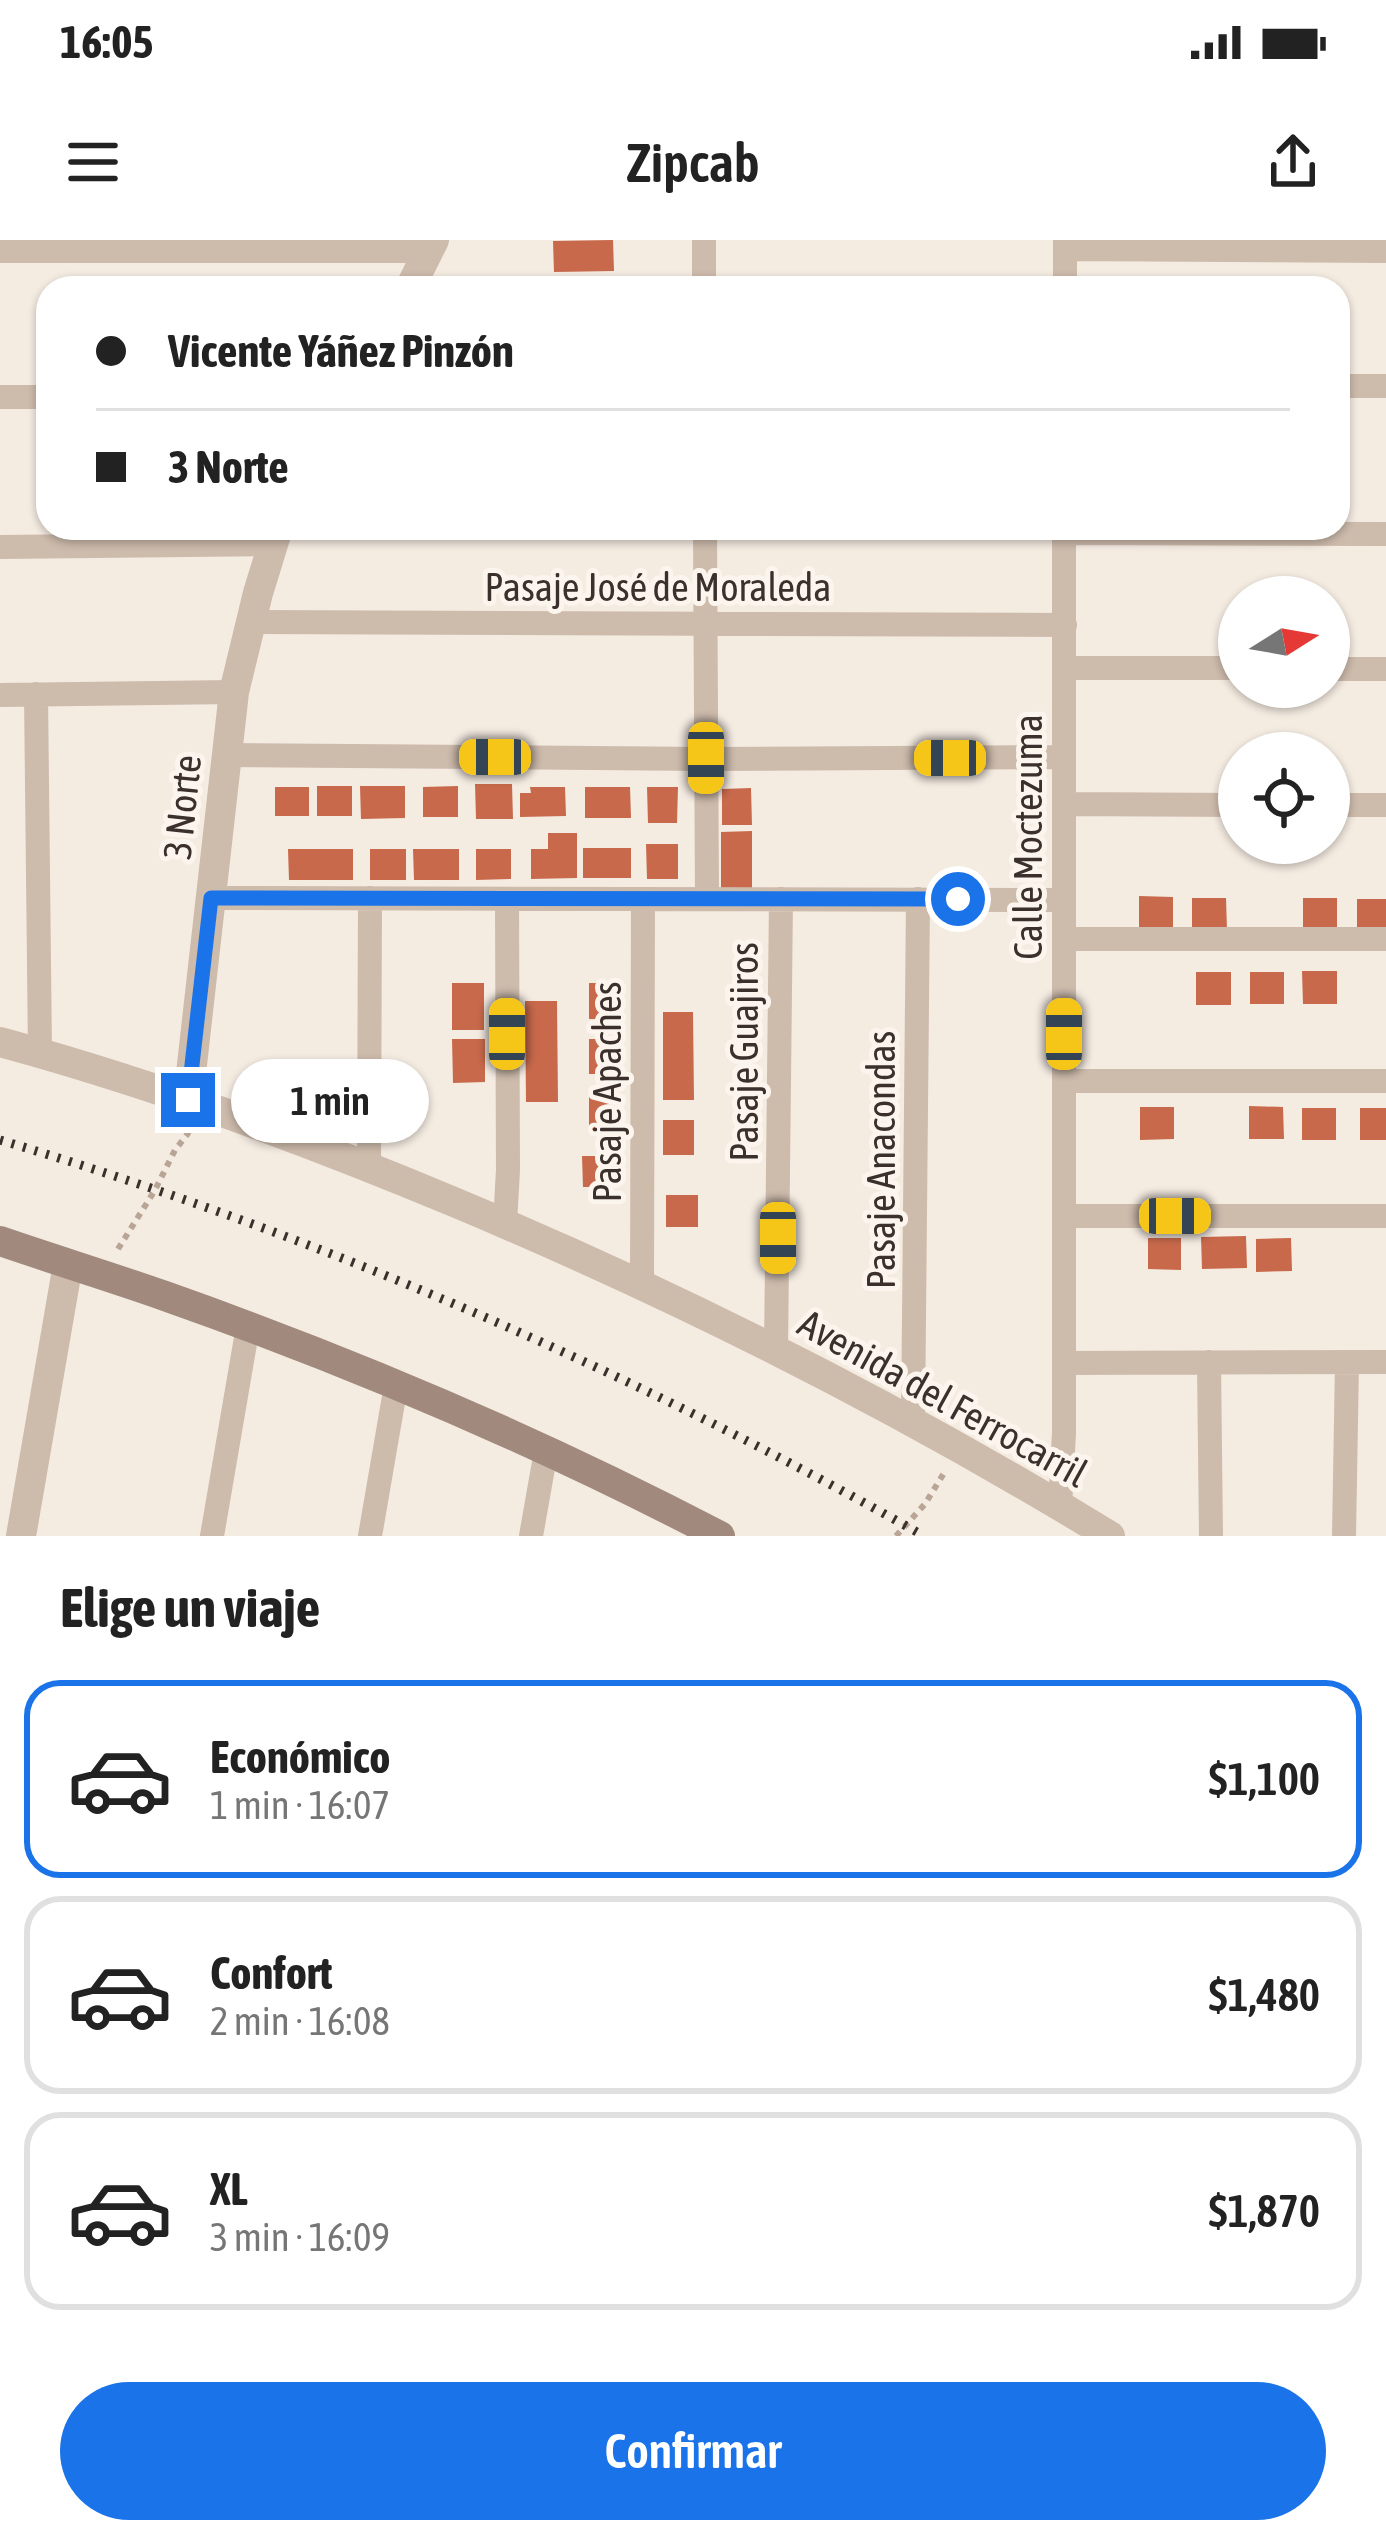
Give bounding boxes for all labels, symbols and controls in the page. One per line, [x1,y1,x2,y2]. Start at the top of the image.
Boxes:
text: 16:05 [60,16,154,68]
icon: menu [60,129,126,195]
icon: share [1260,129,1326,195]
text: Zipcab [626,132,760,193]
text: Vicente Yáñez Pinzón [168,325,514,377]
text: 3 Norte [168,441,289,493]
street label: Pasaje José de Moraleda [485,565,831,609]
north arrow [1218,576,1350,708]
map controls [1218,576,1350,864]
street label: Calle Moctezuma [1006,714,1050,960]
car [688,722,724,794]
button: locate [1218,732,1350,864]
car [459,739,531,775]
car [914,740,986,776]
street label: 3 Norte [155,753,209,861]
route start [931,872,985,926]
street label: Pasaje Guajiros [722,942,766,1162]
street label: Pasaje Apaches [585,982,629,1202]
car [489,998,525,1070]
car [1046,998,1082,1070]
street label: Pasaje Anacondas [859,1031,903,1289]
callout: 1 min [230,1058,428,1142]
route end [161,1073,215,1127]
text: 1 min [290,1079,370,1123]
car [1139,1198,1211,1234]
car [760,1202,796,1274]
street label: Avenida del Ferrocarril [791,1300,1095,1496]
text: Elige un viaje [60,1577,320,1638]
icon: car [66,1725,174,1833]
text: Económico [210,1731,391,1783]
text: $1,100 [1208,1753,1320,1805]
text: 1 min · 16:07 [210,1783,390,1827]
icon: car [66,1941,174,2049]
text: Confort [210,1947,333,1999]
text: $1,480 [1208,1969,1320,2021]
text: 2 min · 16:08 [210,1999,390,2043]
icon: car [66,2157,174,2265]
text: XL [210,2163,248,2215]
text: $1,870 [1208,2185,1320,2237]
text: 3 min · 16:09 [210,2215,390,2259]
button: Confirmar [60,2382,1326,2520]

